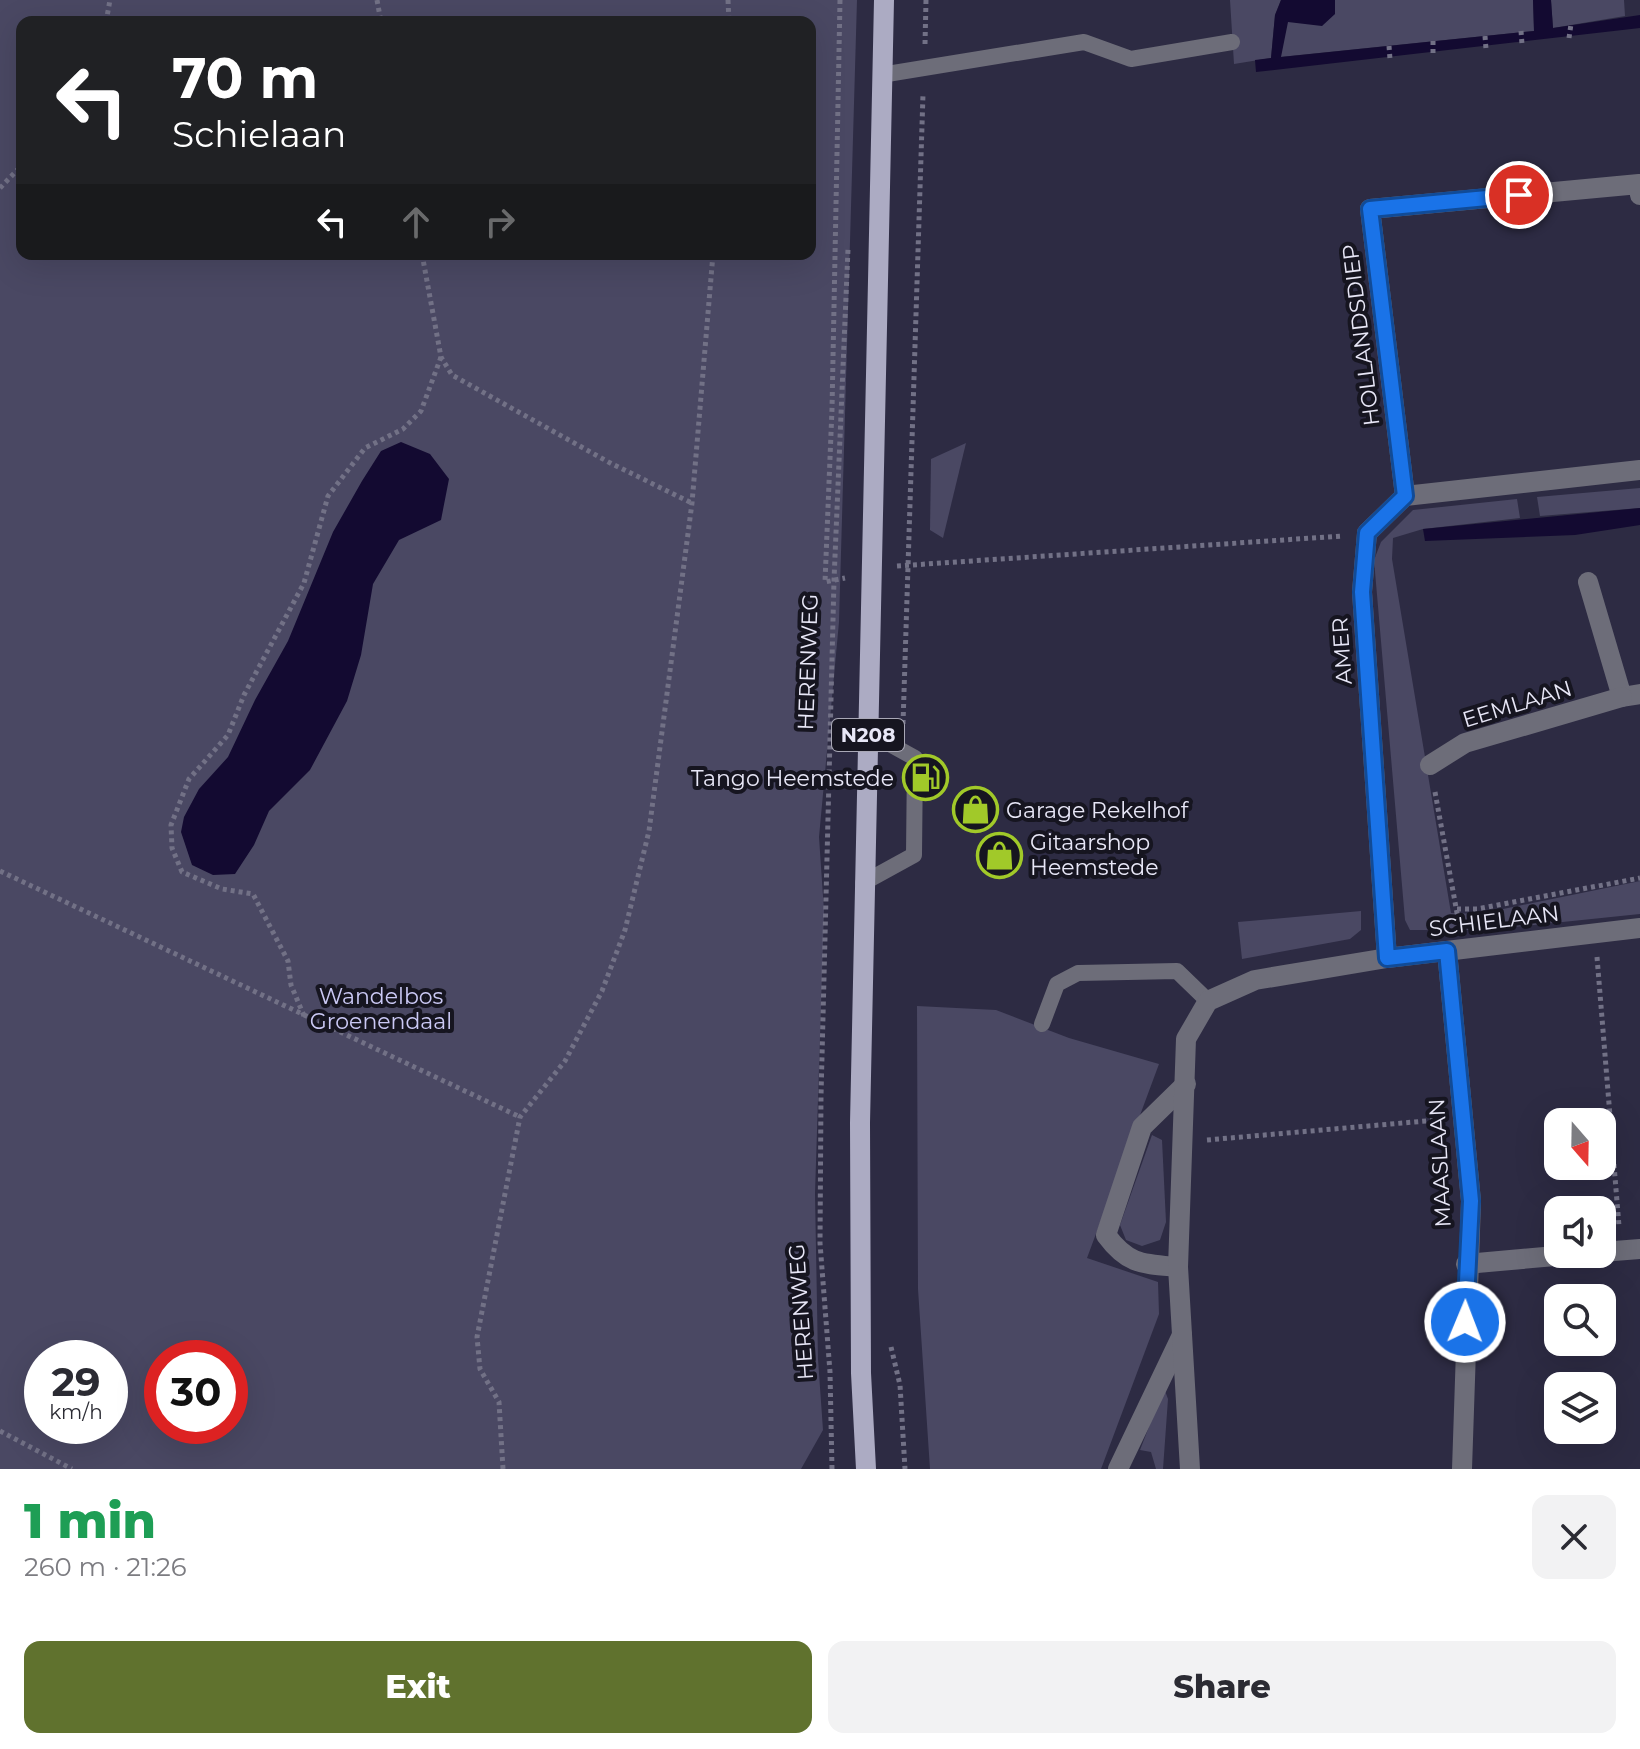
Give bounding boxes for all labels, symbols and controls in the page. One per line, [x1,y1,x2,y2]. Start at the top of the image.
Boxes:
text: 70 m [172,44,318,112]
icon: left [40,48,144,152]
text: Schielaan [172,112,346,156]
pin [1485,161,1553,229]
icon: arrive [1497,173,1541,217]
icon: left [310,200,354,244]
icon: ahead [394,200,438,244]
icon: right [478,200,522,244]
street label: HOLLANDSDIEP [1336,243,1386,427]
street label: HERENWEG [792,593,824,731]
street label: AMER [1326,616,1358,686]
street label: EEMLAAN [1459,675,1575,733]
road number: N208 [832,719,904,751]
fuel station icon: Tango Heemstede [901,754,949,802]
place label: Tango Heemstede [691,765,894,792]
shop icon: Garage Rekelhof [951,786,999,834]
place label: Garage Rekelhof [1006,797,1190,824]
place label: Gitaarshop Heemstede [1030,829,1159,881]
shop icon: Gitaarshop Heemstede [975,831,1023,879]
street label: SCHIELAAN [1427,900,1561,942]
park label: Wandelbos Groenendaal [310,983,452,1035]
street label: MAASLAAN [1423,1098,1457,1228]
north arrow [1544,1108,1616,1180]
map controls [1544,1108,1616,1444]
button: sound [1544,1196,1616,1268]
street label: HERENWEG [783,1243,819,1381]
position arrow [1423,1280,1507,1364]
button: search [1544,1284,1616,1356]
speed limit sign: 30 [144,1340,248,1444]
text: 29 [51,1357,101,1406]
button: layers [1544,1372,1616,1444]
text: km/h [49,1400,103,1424]
text: 1 min [24,1492,156,1550]
button: close [1532,1495,1616,1579]
text: 260 m · 21:26 [24,1551,187,1583]
button: Exit [24,1641,812,1733]
button: Share [828,1641,1616,1733]

